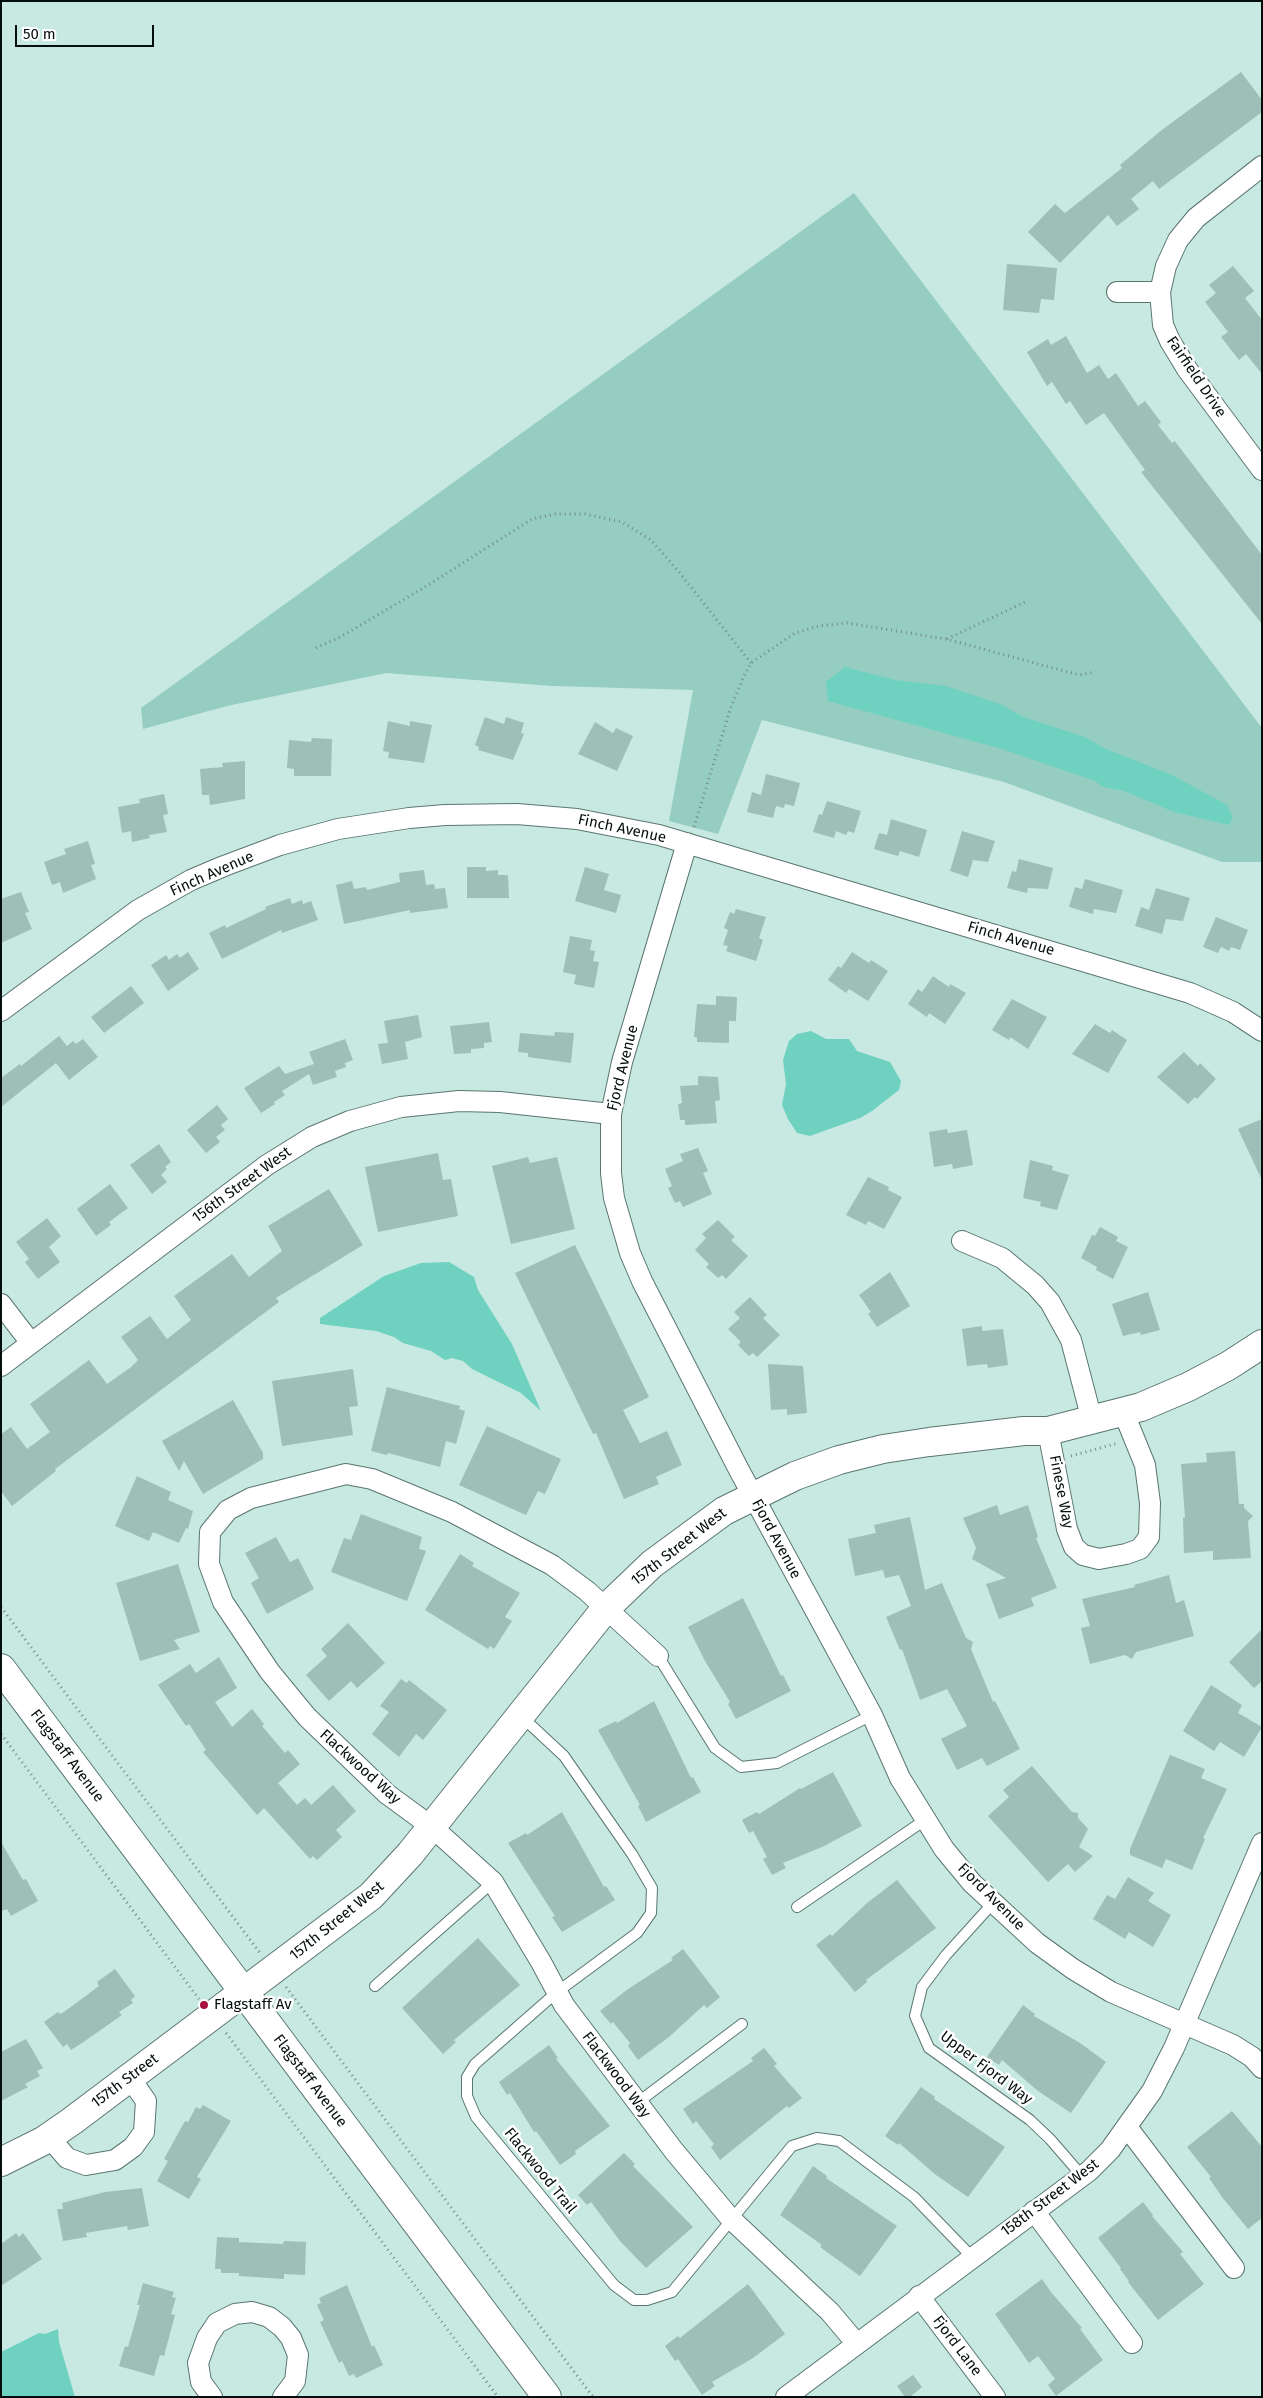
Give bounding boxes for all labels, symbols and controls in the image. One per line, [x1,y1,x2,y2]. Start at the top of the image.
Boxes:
scale bar [18,15,156,47]
text: 50 m [23,25,56,43]
street label: Fairfield Drive [1162,333,1230,421]
street label: Finch Avenue [576,811,668,847]
street label: Finch Avenue [167,848,257,900]
street label: Finch Avenue [965,918,1057,960]
street label: Fjord Avenue [604,1023,642,1113]
street label: 156th Street West [189,1143,295,1227]
street label: Finese Way [1045,1454,1077,1530]
street label: Fjord Avenue [747,1496,805,1582]
street label: 157th Street West [628,1504,730,1590]
street label: Flagstaff Avenue [26,1706,108,1806]
street label: Flackwood Way [316,1726,404,1808]
street label: Fjord Avenue [954,1860,1028,1934]
street label: 157th Street West [286,1878,388,1964]
place label: Flagstaff Av [214,1996,292,2014]
marker: Flagstaff Av [198,1999,210,2011]
street label: Upper Fjord Way [936,2027,1036,2109]
street label: Flackwood Way [578,2028,654,2122]
street label: Flagstaff Avenue [269,2031,351,2131]
street label: 157th Street [88,2050,162,2112]
street label: Flackwood Trail [500,2124,580,2218]
street label: 158th Street West [997,2155,1103,2241]
street label: Fjord Lane [929,2312,985,2380]

